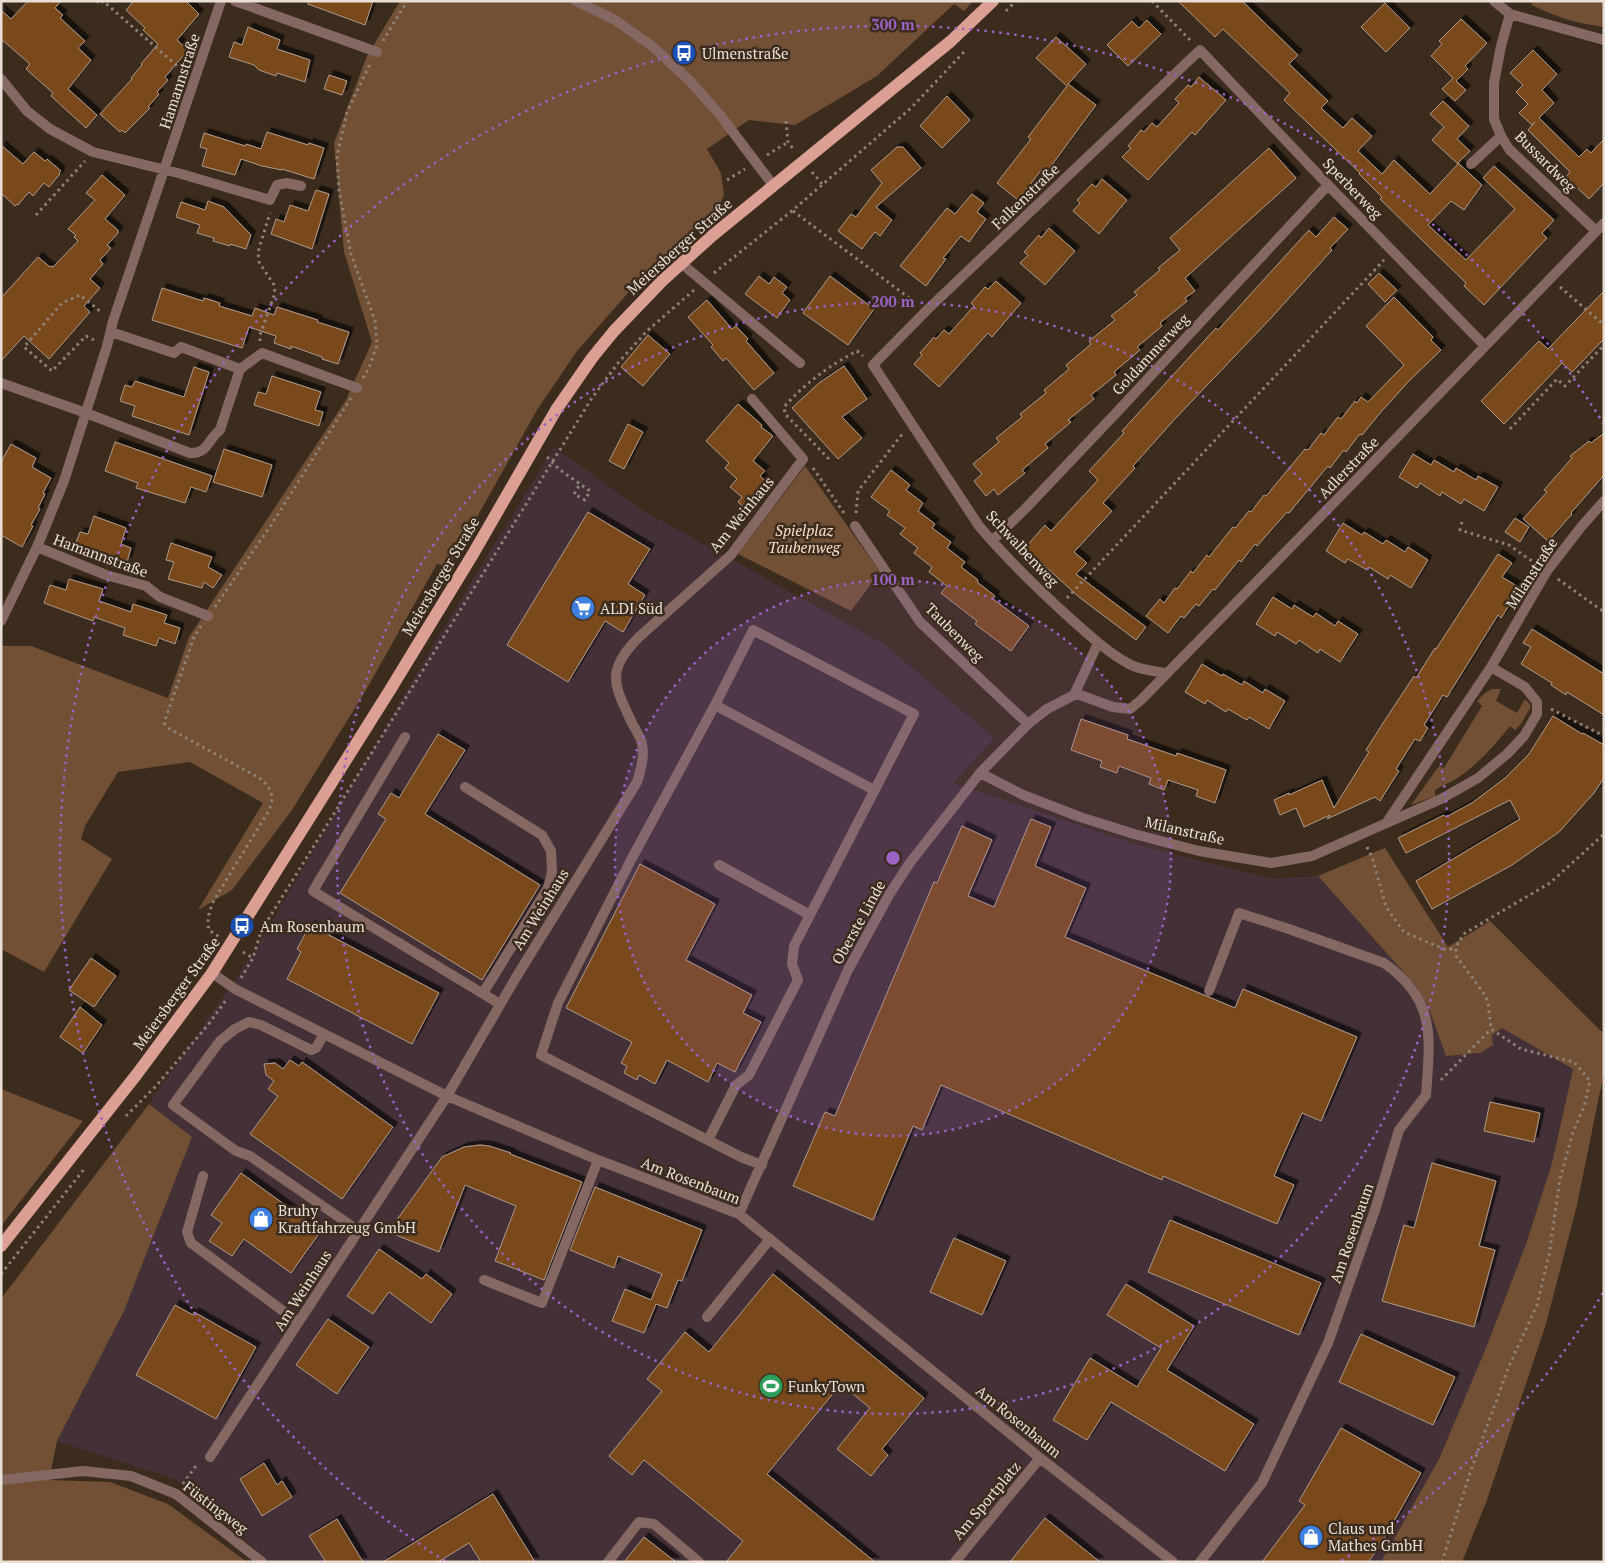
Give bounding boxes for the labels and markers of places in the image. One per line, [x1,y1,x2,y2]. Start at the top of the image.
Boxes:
bus stop icon: Ulmenstraße [671,40,697,66]
place label: Ulmenstraße [702,43,789,63]
supermarket icon: ALDI Süd [570,595,596,621]
place label: ALDI Süd [600,598,663,618]
centre of rings [884,849,902,867]
bus stop icon: Am Rosenbaum [229,913,255,939]
place label: Am Rosenbaum [260,916,365,936]
place label: Bruhy Kraftfahrzeug GmbH [278,1200,416,1237]
shop icon: Bruhy Kraftfahrzeug GmbH [248,1206,274,1232]
sports icon: FunkyTown [758,1373,784,1399]
place label: FunkyTown [788,1376,865,1396]
place label: Claus und Mathes GmbH [1328,1518,1423,1555]
shop icon: Claus und Mathes GmbH [1298,1524,1324,1550]

